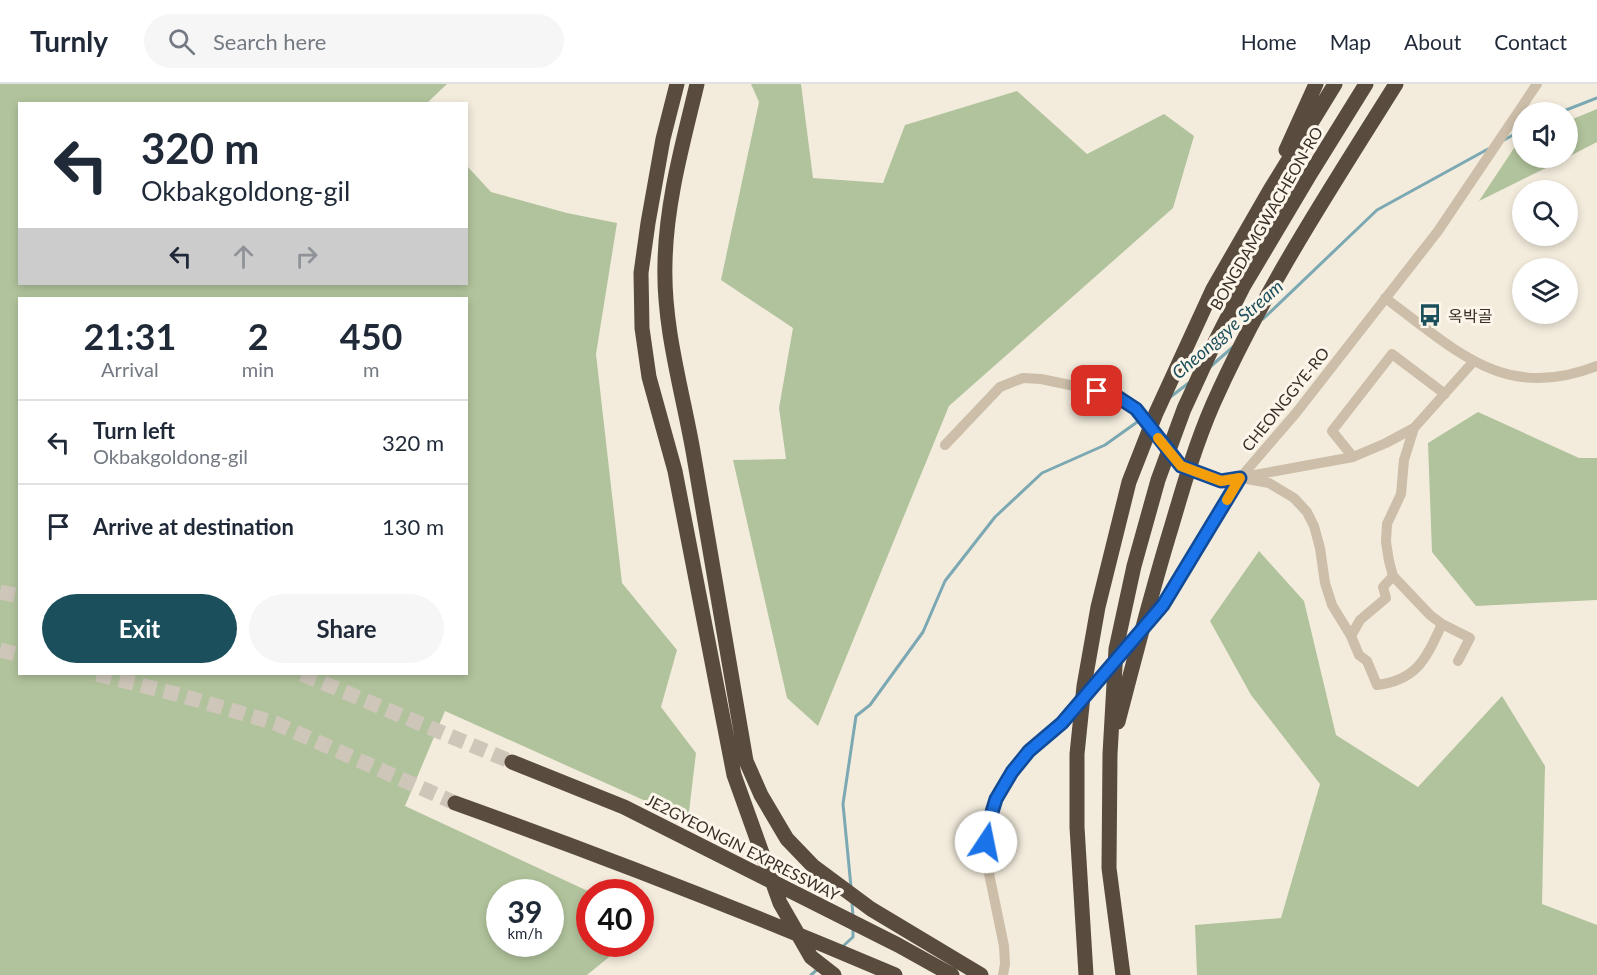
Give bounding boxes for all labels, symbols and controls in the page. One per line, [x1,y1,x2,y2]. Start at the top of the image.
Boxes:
search box [144,14,564,68]
text: Turnly [30,24,108,58]
icon: search [165,25,198,58]
text: Search here [213,28,326,55]
text: Home [1241,29,1297,54]
text: Map [1330,29,1371,54]
text: About [1404,29,1461,54]
text: Contact [1494,29,1567,54]
map controls [1512,102,1578,324]
button: sound [1512,102,1578,168]
text: 320 m [141,123,259,173]
street label: BONGDAMGWACHEON-RO [1206,123,1326,313]
icon: left [42,126,120,204]
text: Okbakgoldong-gil [141,174,350,207]
button: search [1512,180,1578,246]
icon: left [164,240,197,273]
icon: ahead [227,240,260,273]
icon: right [290,240,323,273]
button: layers [1512,258,1578,324]
water label: Cheonggye Stream [1167,275,1287,383]
bus stop icon: 옥박골 [1417,302,1443,328]
place label: 옥박골 [1448,306,1492,325]
text: 21:31 [84,314,176,358]
text: 2 [248,314,269,358]
text: 450 [340,314,402,358]
street label: CHEONGGYE-RO [1237,343,1333,455]
text: Arrival [101,357,159,381]
text: min [242,357,274,381]
text: m [363,357,379,381]
pin [1071,365,1122,416]
icon: arrive [1080,374,1113,407]
text: Turn left [93,417,175,444]
icon: left [42,426,75,459]
text: 320 m [382,429,444,456]
text: Okbakgoldong-gil [93,444,248,468]
icon: arrive [42,510,75,543]
text: Arrive at destination [93,513,294,540]
text: 130 m [382,513,444,540]
button: Exit [42,594,237,663]
button: Share [249,594,444,663]
street label: JE2GYEONGIN EXPRESSWAY [643,790,843,904]
position arrow [954,810,1018,874]
speed limit sign: 40 [576,879,654,957]
text: 39 [508,893,542,929]
text: km/h [507,924,543,942]

